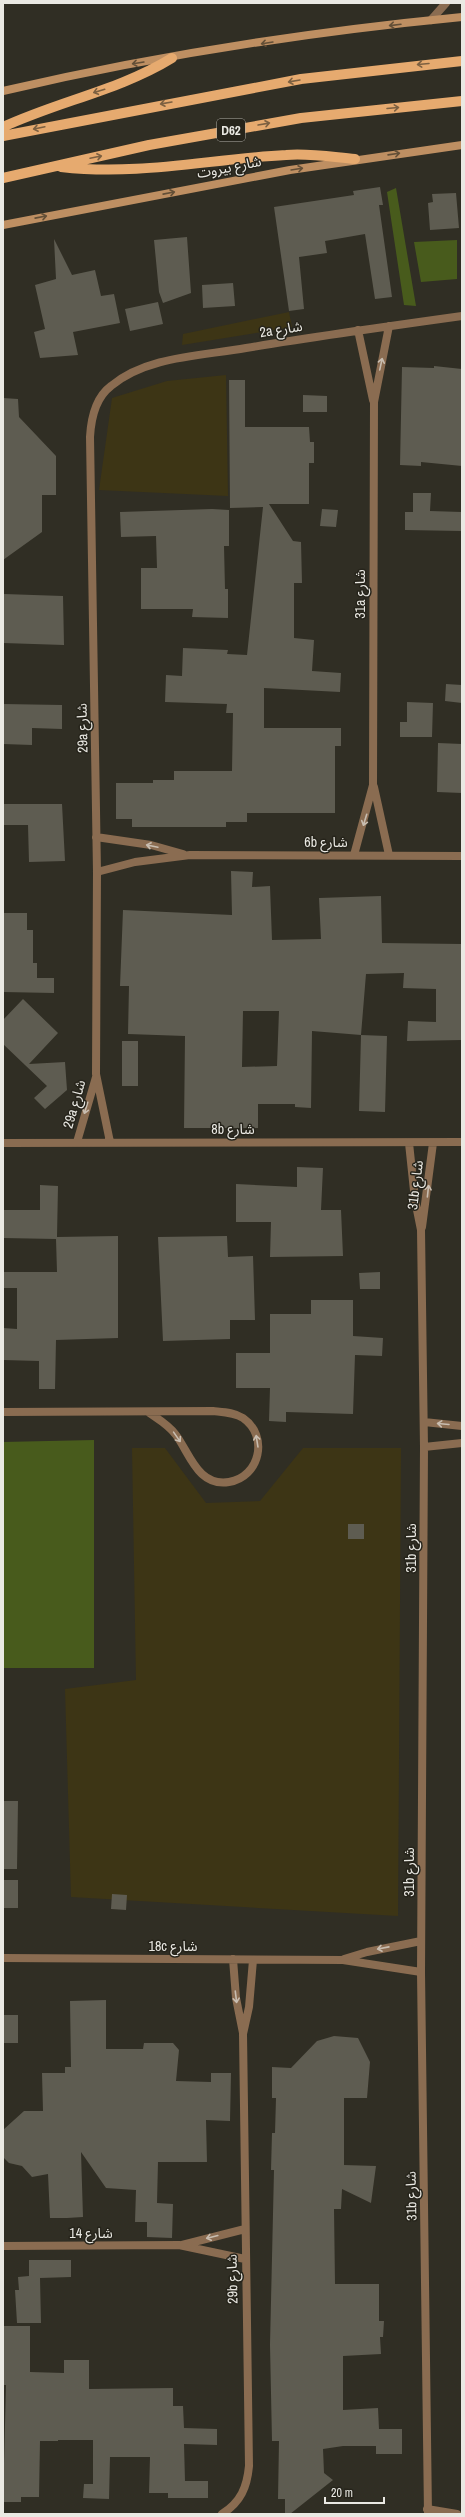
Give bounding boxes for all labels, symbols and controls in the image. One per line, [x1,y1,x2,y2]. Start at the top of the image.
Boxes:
one-way arrow [389,21,402,29]
one-way arrow [261,39,274,47]
one-way arrow [132,60,145,68]
one-way arrow [417,60,430,68]
one-way arrow [288,77,301,85]
one-way arrow [92,88,105,95]
one-way arrow [160,100,173,108]
one-way arrow [386,104,399,111]
road number: D62 [217,119,245,141]
one-way arrow [258,120,271,128]
one-way arrow [32,124,45,132]
one-way arrow [387,150,400,158]
one-way arrow [89,152,102,160]
street label: شارع بيروت [195,152,263,184]
one-way arrow [290,165,303,173]
one-way arrow [162,189,175,197]
one-way arrow [34,212,47,220]
street label: 2a شارع [258,317,304,343]
one-way arrow [377,358,385,371]
street label: 31a شارع [351,569,371,619]
street label: 29a شارع [73,703,93,753]
one-way arrow [361,813,368,826]
street label: 6b شارع [304,833,348,853]
one-way arrow [146,841,159,849]
street label: 29a شارع [59,1078,91,1131]
one-way arrow [82,1101,89,1114]
street label: 8b شارع [211,1120,255,1140]
street label: 31b شارع [403,1159,429,1211]
one-way arrow [424,1185,432,1198]
one-way arrow [437,1420,450,1428]
one-way arrow [173,1432,181,1443]
one-way arrow [253,1435,261,1448]
street label: 31b شارع [402,1523,422,1573]
street label: 31b شارع [400,1847,420,1897]
street label: 18c شارع [149,1937,198,1957]
one-way arrow [377,1945,390,1953]
one-way arrow [232,1990,240,2003]
street label: 31b شارع [402,2171,422,2221]
street label: شارع 14 [69,2224,113,2244]
one-way arrow [206,2234,219,2241]
street label: 29b شارع [223,2254,243,2304]
scale bar [325,2479,384,2505]
text: 20 m [331,2485,353,2501]

